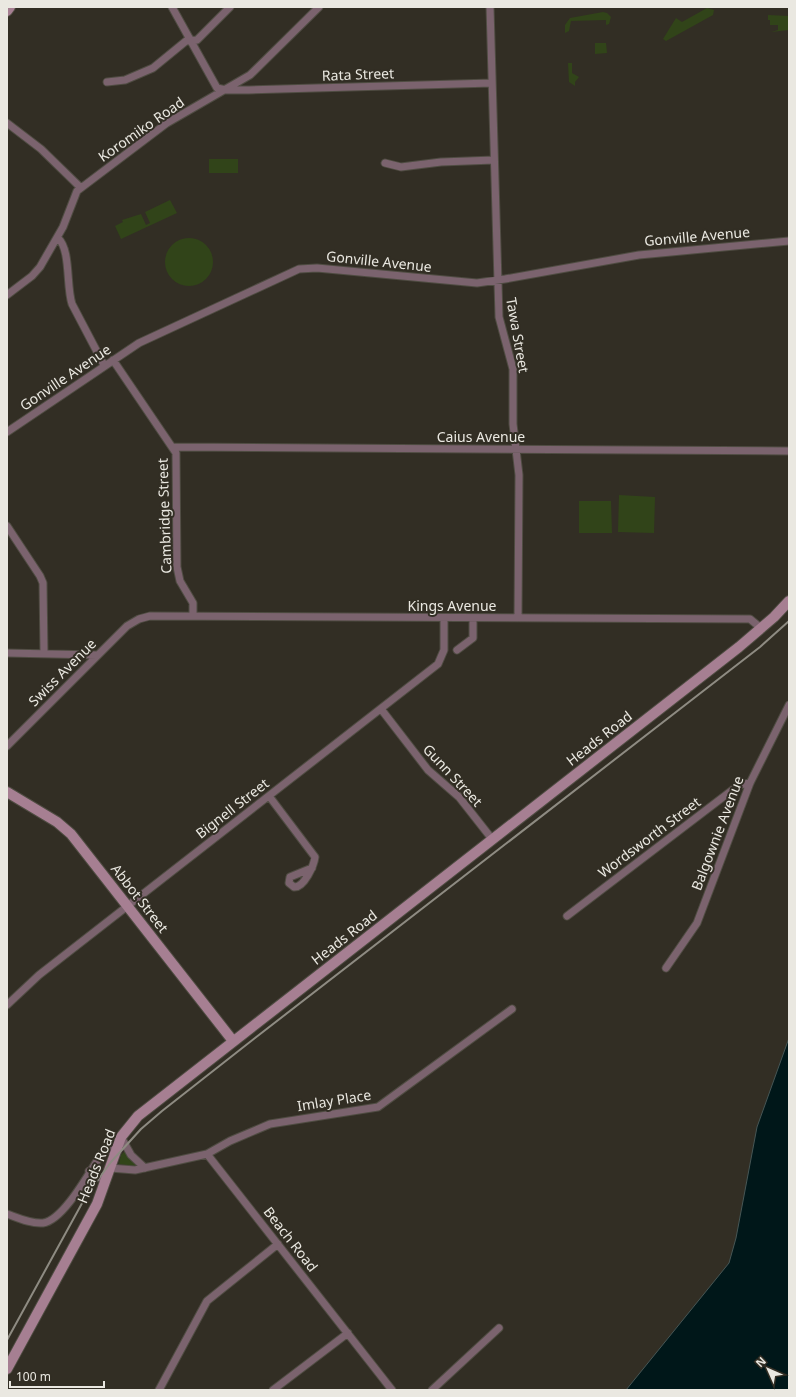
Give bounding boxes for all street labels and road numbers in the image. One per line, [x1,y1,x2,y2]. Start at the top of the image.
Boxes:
street label: Rata Street [322,63,394,85]
street label: Koromiko Road [94,92,188,166]
street label: Gonville Avenue [643,222,751,250]
street label: Gonville Avenue [325,246,433,276]
street label: Tawa Street [502,296,534,374]
street label: Gonville Avenue [16,339,114,414]
street label: Caius Avenue [437,427,525,446]
street label: Cambridge Street [152,458,176,574]
street label: Kings Avenue [407,596,497,615]
street label: Swiss Avenue [24,634,100,710]
street label: Heads Road [562,706,636,770]
street label: Gunn Street [419,740,487,810]
street label: Bignell Street [192,773,272,843]
street label: Balgownie Avenue [686,773,748,893]
street label: Wordsworth Street [594,792,704,882]
street label: Abbot Street [107,860,173,936]
street label: Heads Road [307,905,381,969]
street label: Imlay Place [296,1085,372,1115]
street label: Heads Road [72,1126,120,1206]
street label: Beach Road [260,1203,322,1275]

